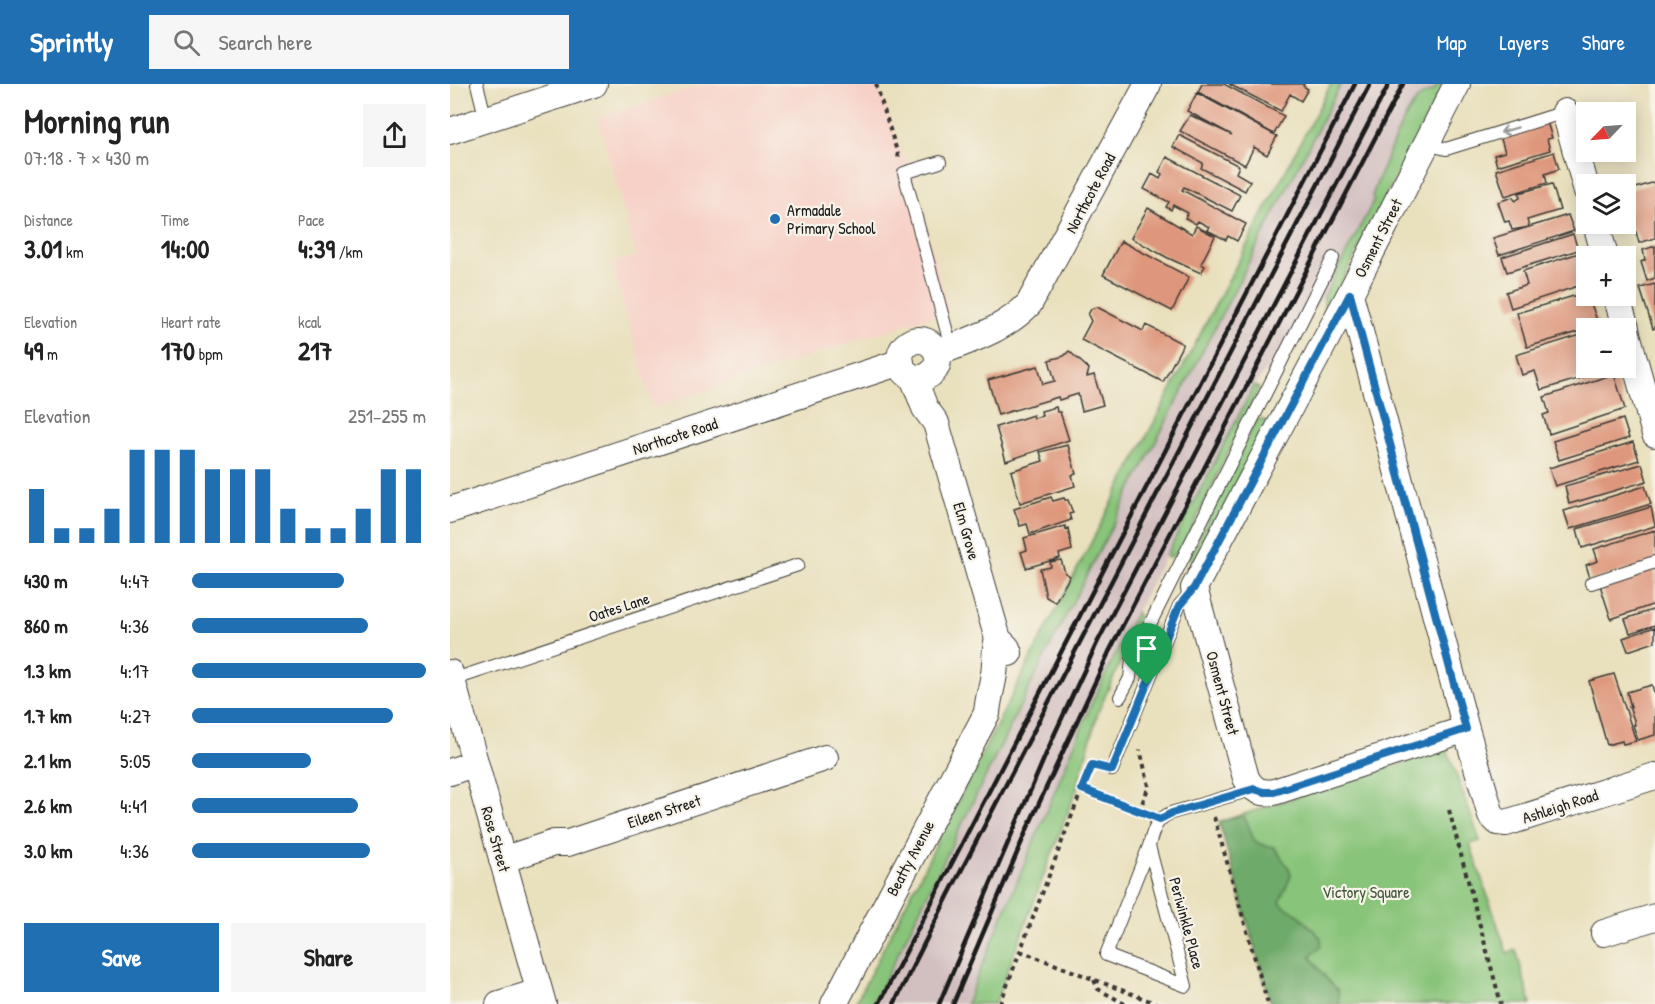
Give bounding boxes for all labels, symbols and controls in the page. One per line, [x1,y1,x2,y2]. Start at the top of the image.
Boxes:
search box [149,15,569,69]
text: Sprintly [30,23,113,61]
icon: search [170,26,203,59]
text: Search here [218,27,312,57]
text: Map [1437,28,1466,57]
text: Layers [1499,28,1549,57]
text: Share [1582,28,1625,57]
text: Morning run [24,99,170,143]
north arrow [1576,102,1636,162]
map controls [1576,102,1636,378]
button: share [363,104,426,167]
one-way arrow [1500,125,1519,136]
text: 07:18 · 7 × 430 m [24,144,149,171]
street label: Northcote Road [1060,149,1120,237]
button: layers [1576,174,1636,234]
street label: Osment Street [1349,194,1408,281]
place label: Armadale Primary School [787,199,876,239]
text: Distance [24,209,73,231]
text: Time [161,209,189,231]
text: Pace [298,209,325,231]
marker: Armadale Primary School [768,212,782,226]
text: 3.01 [24,231,62,266]
text: 14:00 [161,231,210,266]
text: 4:39 [298,231,335,266]
text: km [62,241,84,263]
text: /km [335,241,363,263]
button: + [1576,246,1636,306]
text: Elevation [24,311,77,333]
text: Heart rate [161,311,221,333]
text: kcal [298,311,321,333]
button: − [1576,318,1636,378]
text: 49 [24,333,43,368]
text: 170 [161,333,195,368]
text: 217 [298,333,332,368]
text: m [43,343,58,365]
text: bpm [195,343,223,365]
text: Elevation [24,402,90,429]
text: 251–255 m [348,402,426,429]
street label: Northcote Road [630,412,720,460]
street label: Elm Grove [948,500,986,563]
text: 430 m [24,567,68,594]
text: 4:47 [120,567,150,594]
street label: Oates Lane [586,587,653,627]
text: 860 m [24,612,68,639]
text: 4:36 [120,612,149,639]
pin [1121,623,1172,685]
icon: arrive [1130,632,1163,665]
street label: Osment Street [1201,649,1245,738]
text: 1.3 km [24,657,71,684]
text: 4:17 [120,657,149,684]
text: 1.7 km [24,702,72,729]
text: 4:27 [120,702,151,729]
text: 2.1 km [24,747,71,774]
text: 5:05 [120,747,151,774]
street label: Ashleigh Road [1519,783,1601,829]
street label: Eileen Street [625,789,704,833]
text: 2.6 km [24,792,72,819]
text: 4:41 [120,792,147,819]
street label: Rose Street [476,804,516,875]
street label: Beatty Avenue [881,816,939,900]
text: 3.0 km [24,837,73,864]
text: 4:36 [120,837,149,864]
street label: Periwinkle Place [1164,875,1210,972]
park label: Victory Square [1322,881,1410,903]
button: Save [24,923,219,992]
button: Share [231,923,426,992]

